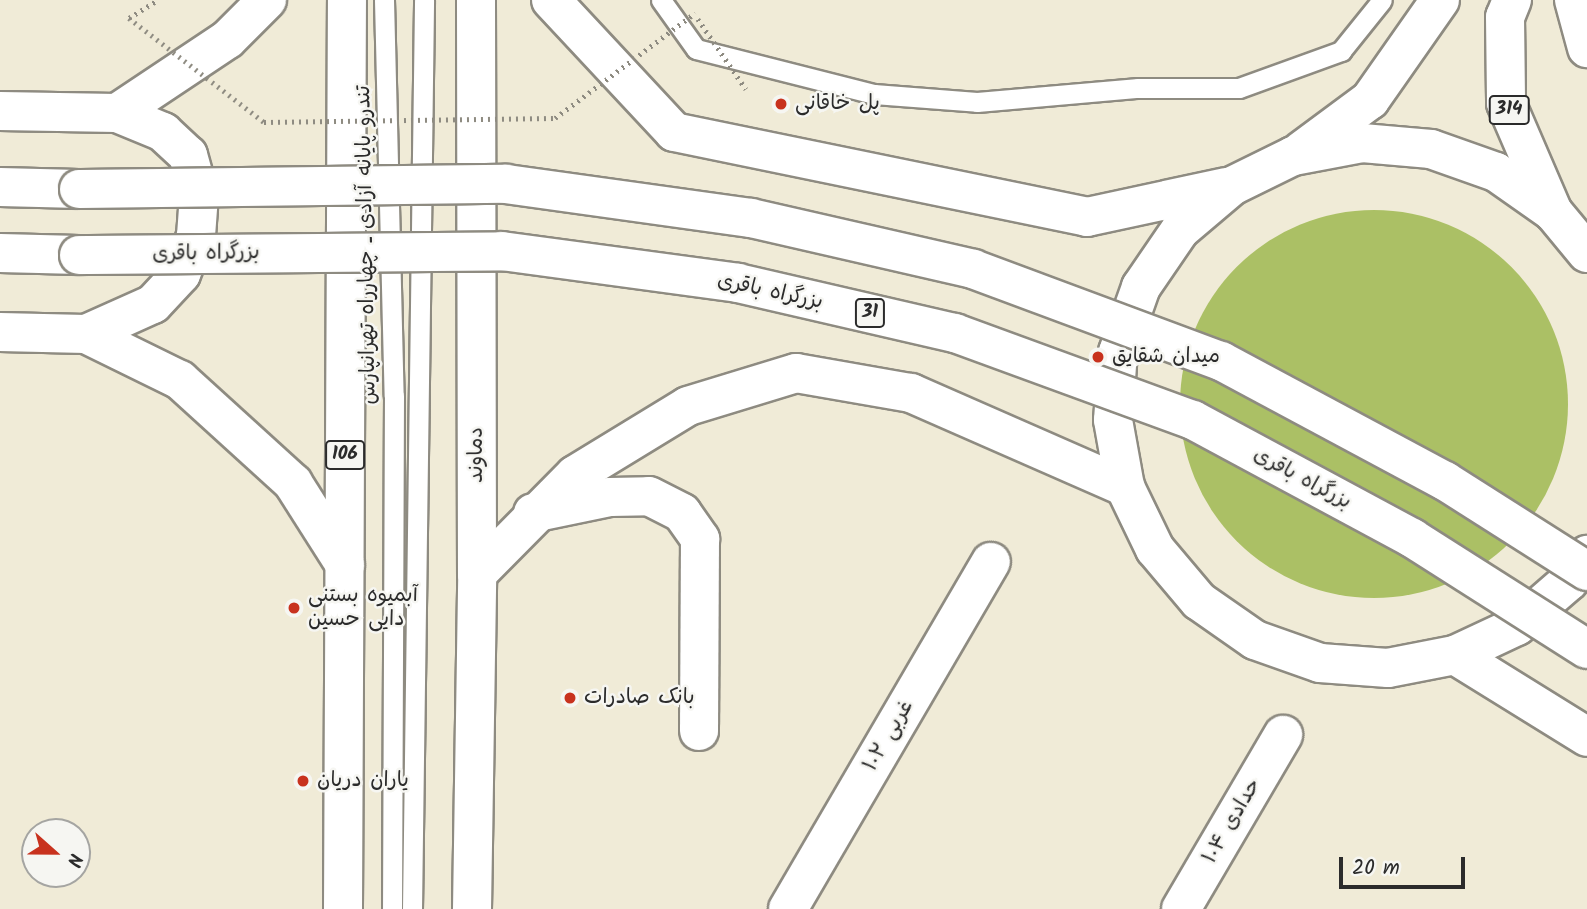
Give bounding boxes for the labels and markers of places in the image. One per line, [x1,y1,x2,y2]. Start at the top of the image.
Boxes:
place label: پل خاقانی [795,91,880,117]
marker: پل خاقانی [773,96,789,112]
place label: میدان شقایق [1112,344,1220,370]
marker: میدان شقایق [1090,349,1106,365]
place label: آبمیوه بستنی دایی حسین [308,583,418,633]
marker: آبمیوه بستنی دایی حسین [286,600,302,616]
place label: بانک صادرات [584,685,695,711]
marker: بانک صادرات [562,690,578,706]
place label: یاران دریان [317,768,409,794]
marker: یاران دریان [295,773,311,789]

